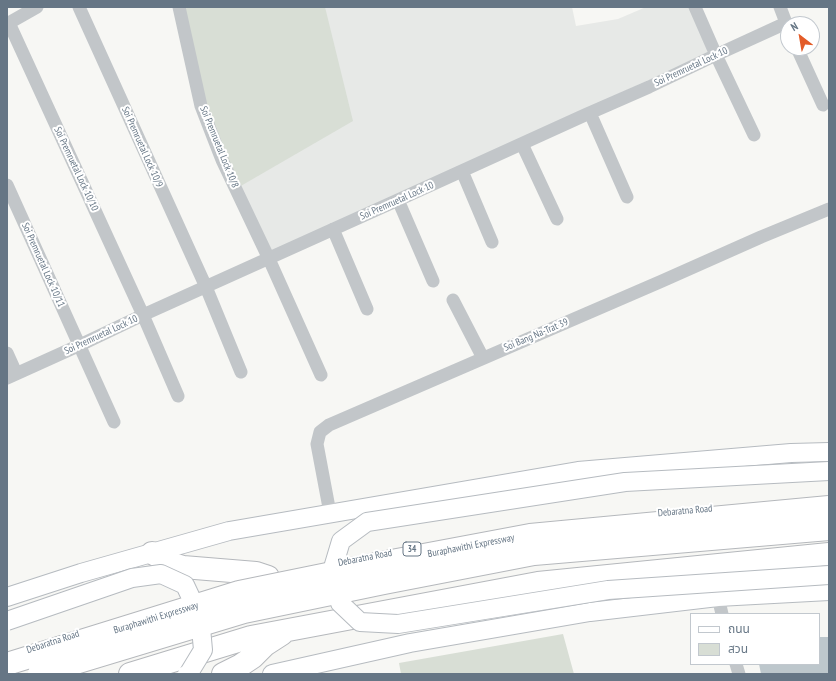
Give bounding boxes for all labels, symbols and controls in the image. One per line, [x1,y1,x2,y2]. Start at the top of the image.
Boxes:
north arrow [780,16,820,56]
text: N [788,19,800,34]
street label: Soi Premruetal Lock 10 [652,45,730,89]
street label: Soi Premruetal Lock 10/8 [197,104,241,190]
street label: Soi Premruetal Lock 10/9 [119,105,165,189]
street label: Soi Premruetal Lock 10/10 [51,125,101,213]
street label: Soi Premruetal Lock 10 [358,179,436,223]
street label: Soi Premruetal Lock 10/11 [19,221,67,309]
street label: Soi Premruetal Lock 10 [62,313,140,357]
street label: Soi Bang Na-Trat 39 [502,316,570,354]
street label: Debaratna Road [657,503,713,519]
street label: Buraphawithi Expressway [427,532,515,560]
road number: 34 [403,542,421,556]
street label: Debaratna Road [337,547,393,569]
street label: Buraphawithi Expressway [112,599,200,637]
legend [690,613,820,665]
text: ถนน [728,621,750,636]
street label: Debaratna Road [25,628,81,656]
text: สวน [728,641,748,656]

